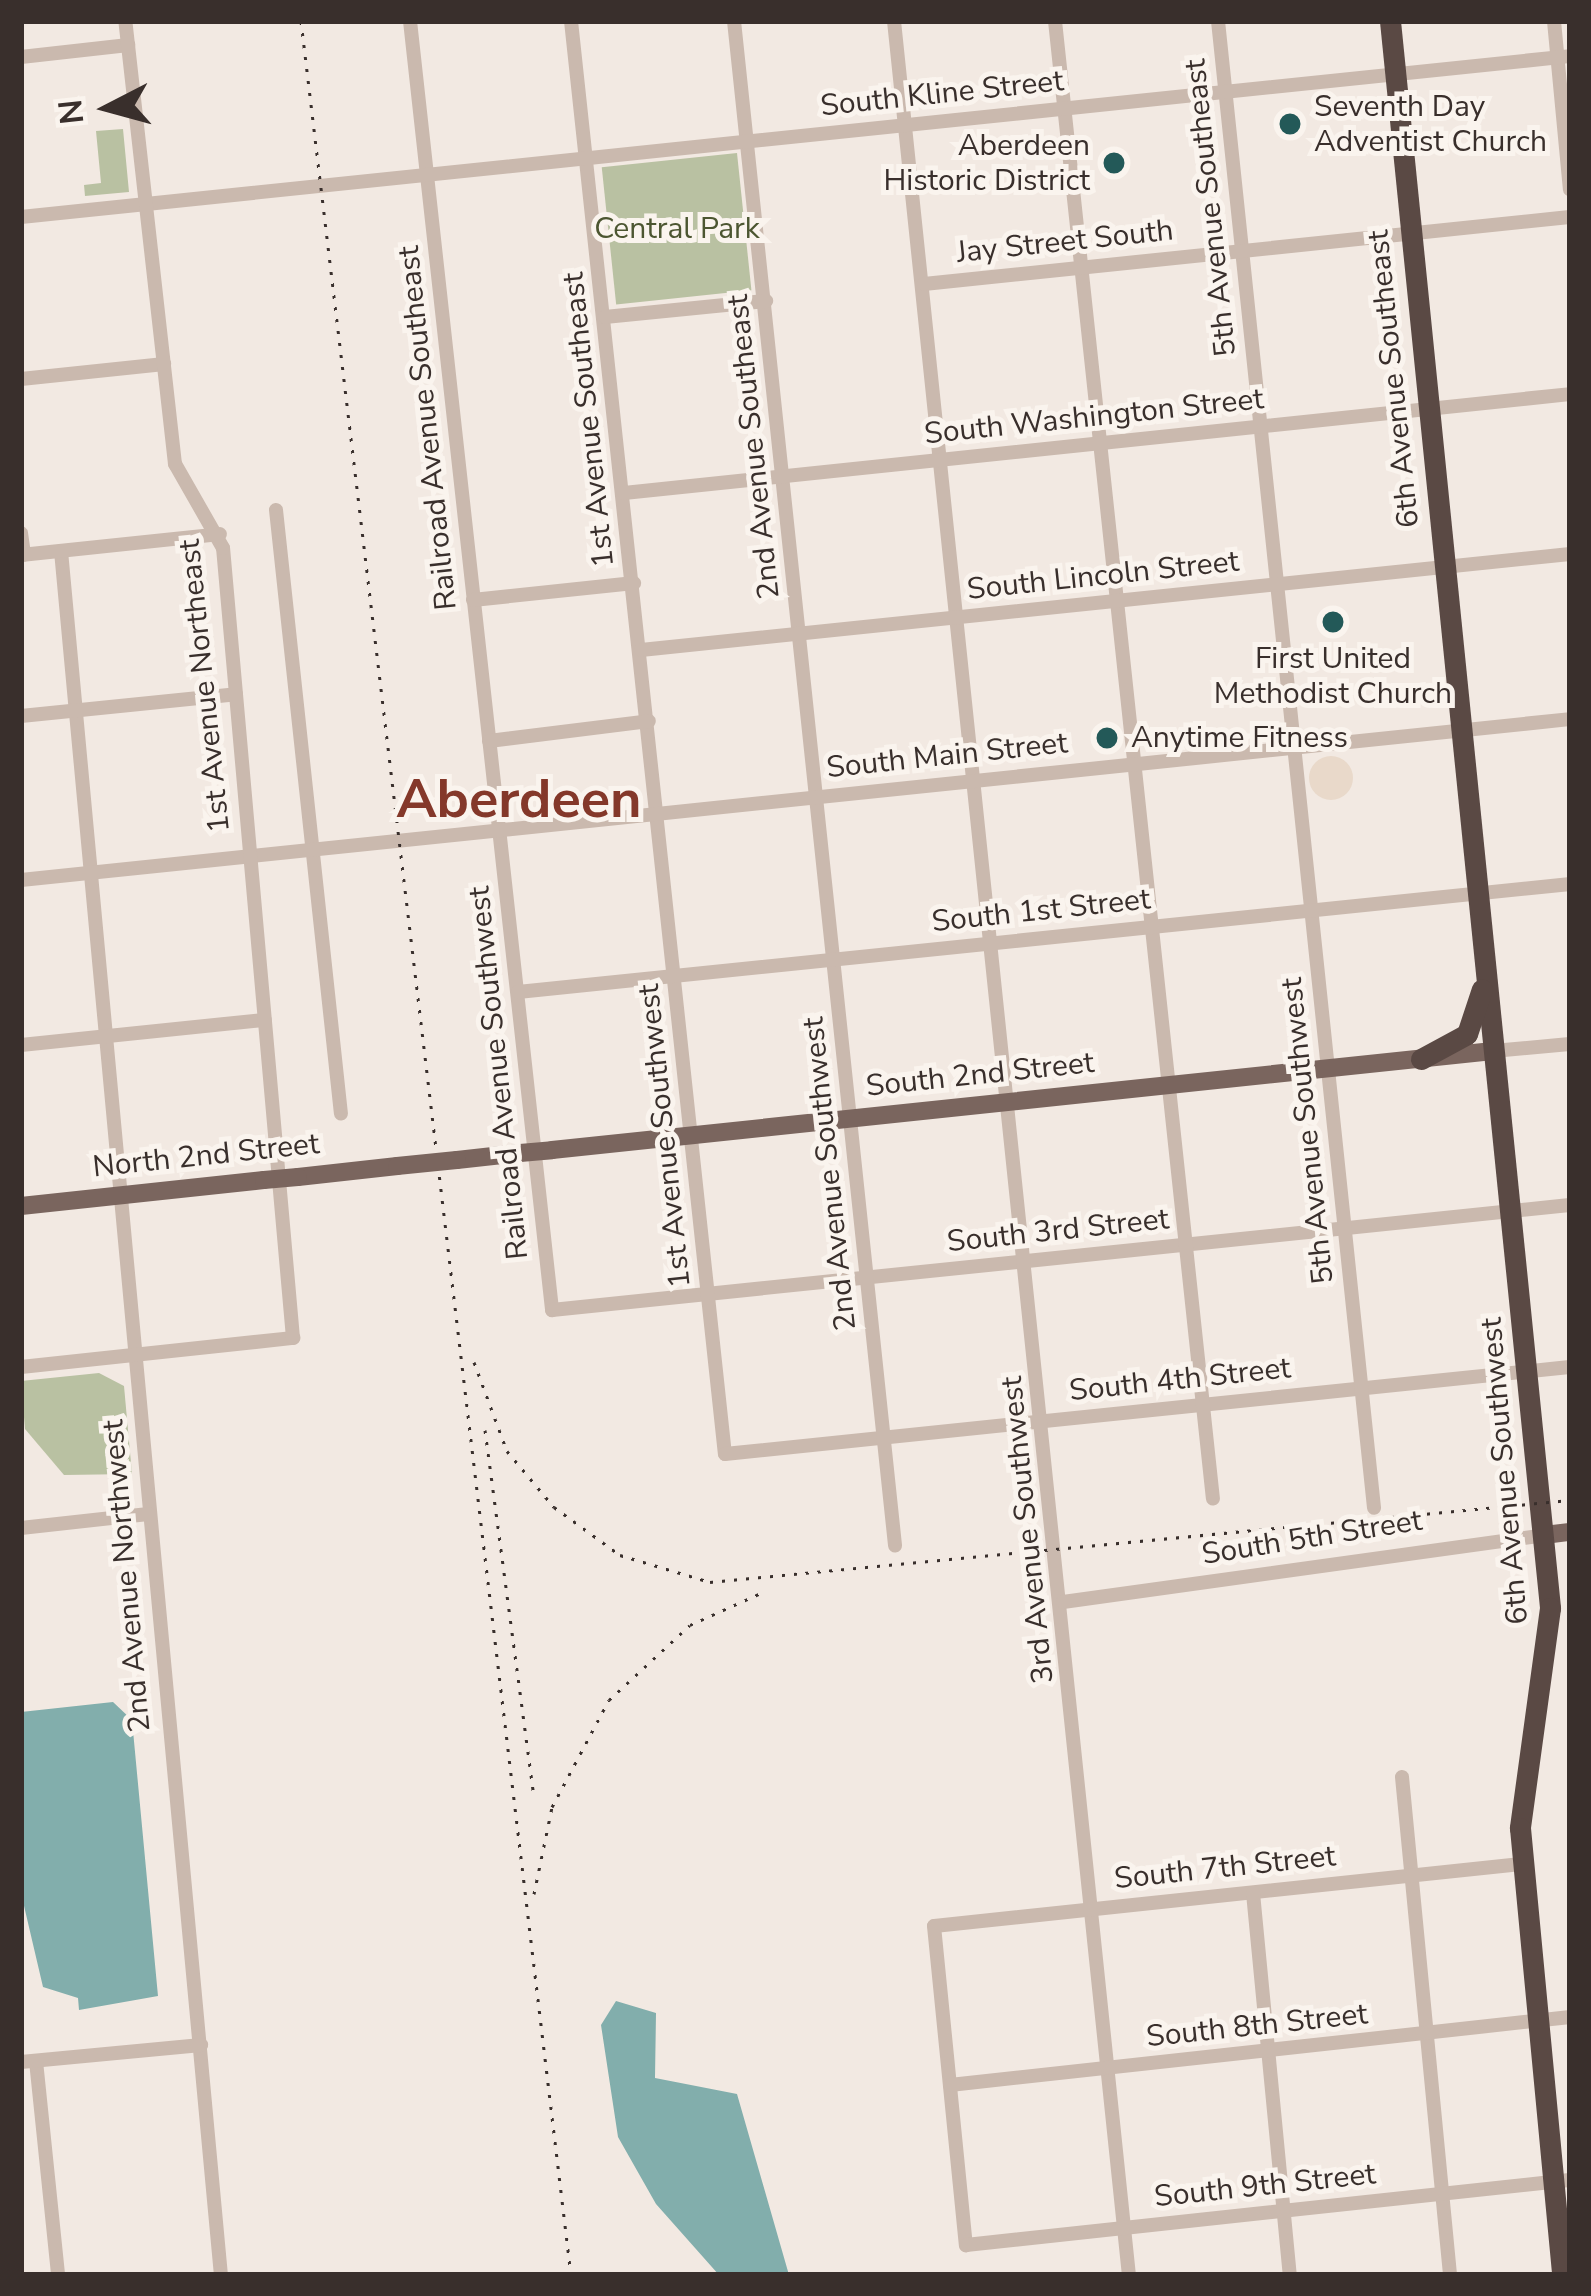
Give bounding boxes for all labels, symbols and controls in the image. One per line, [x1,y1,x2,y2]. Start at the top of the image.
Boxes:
north arrow [48,48,168,168]
street label: 5th Avenue Southeast [1177,57,1245,359]
street label: South Kline Street [819,63,1065,125]
place label: Seventh Day Adventist Church [1314,89,1547,160]
text: N [48,97,95,126]
marker: Seventh Day Adventist Church [1277,111,1303,137]
place label: Aberdeen Historic District [883,128,1090,198]
marker: Aberdeen Historic District [1101,150,1127,176]
park label: Central Park [594,211,760,247]
street label: Jay Street South [955,213,1175,271]
street label: 6th Avenue Southeast [1360,228,1428,530]
street label: Railroad Avenue Southeast [391,244,465,612]
street label: 1st Avenue Southeast [556,271,622,569]
street label: 2nd Avenue Southeast [720,293,788,601]
street label: South Washington Street [923,381,1265,453]
street label: 1st Avenue Northeast [172,537,238,835]
street label: South Lincoln Street [965,544,1241,608]
marker: First United Methodist Church [1320,609,1346,635]
place label: First United Methodist Church [1214,641,1452,712]
place label: Anytime Fitness [1131,720,1348,756]
street label: South Main Street [825,725,1069,787]
marker: Anytime Fitness [1094,725,1120,751]
district label: Aberdeen [396,767,642,831]
street label: South 1st Street [930,882,1152,940]
street label: Railroad Avenue Southwest [462,885,536,1261]
street label: 5th Avenue Southwest [1274,976,1342,1286]
street label: 1st Avenue Southwest [631,982,699,1290]
street label: 2nd Avenue Southwest [796,1015,864,1333]
street label: South 2nd Street [864,1045,1096,1105]
street label: North 2nd Street [91,1126,321,1186]
street label: South 3rd Street [945,1201,1171,1261]
street label: 6th Avenue Southwest [1474,1316,1536,1626]
street label: South 4th Street [1068,1350,1292,1410]
street label: 3rd Avenue Southwest [994,1375,1062,1685]
street label: 2nd Avenue Northwest [95,1418,159,1734]
street label: South 5th Street [1199,1503,1425,1573]
street label: South 7th Street [1113,1838,1337,1898]
street label: South 8th Street [1145,1996,1369,2056]
street label: South 9th Street [1153,2156,1377,2216]

